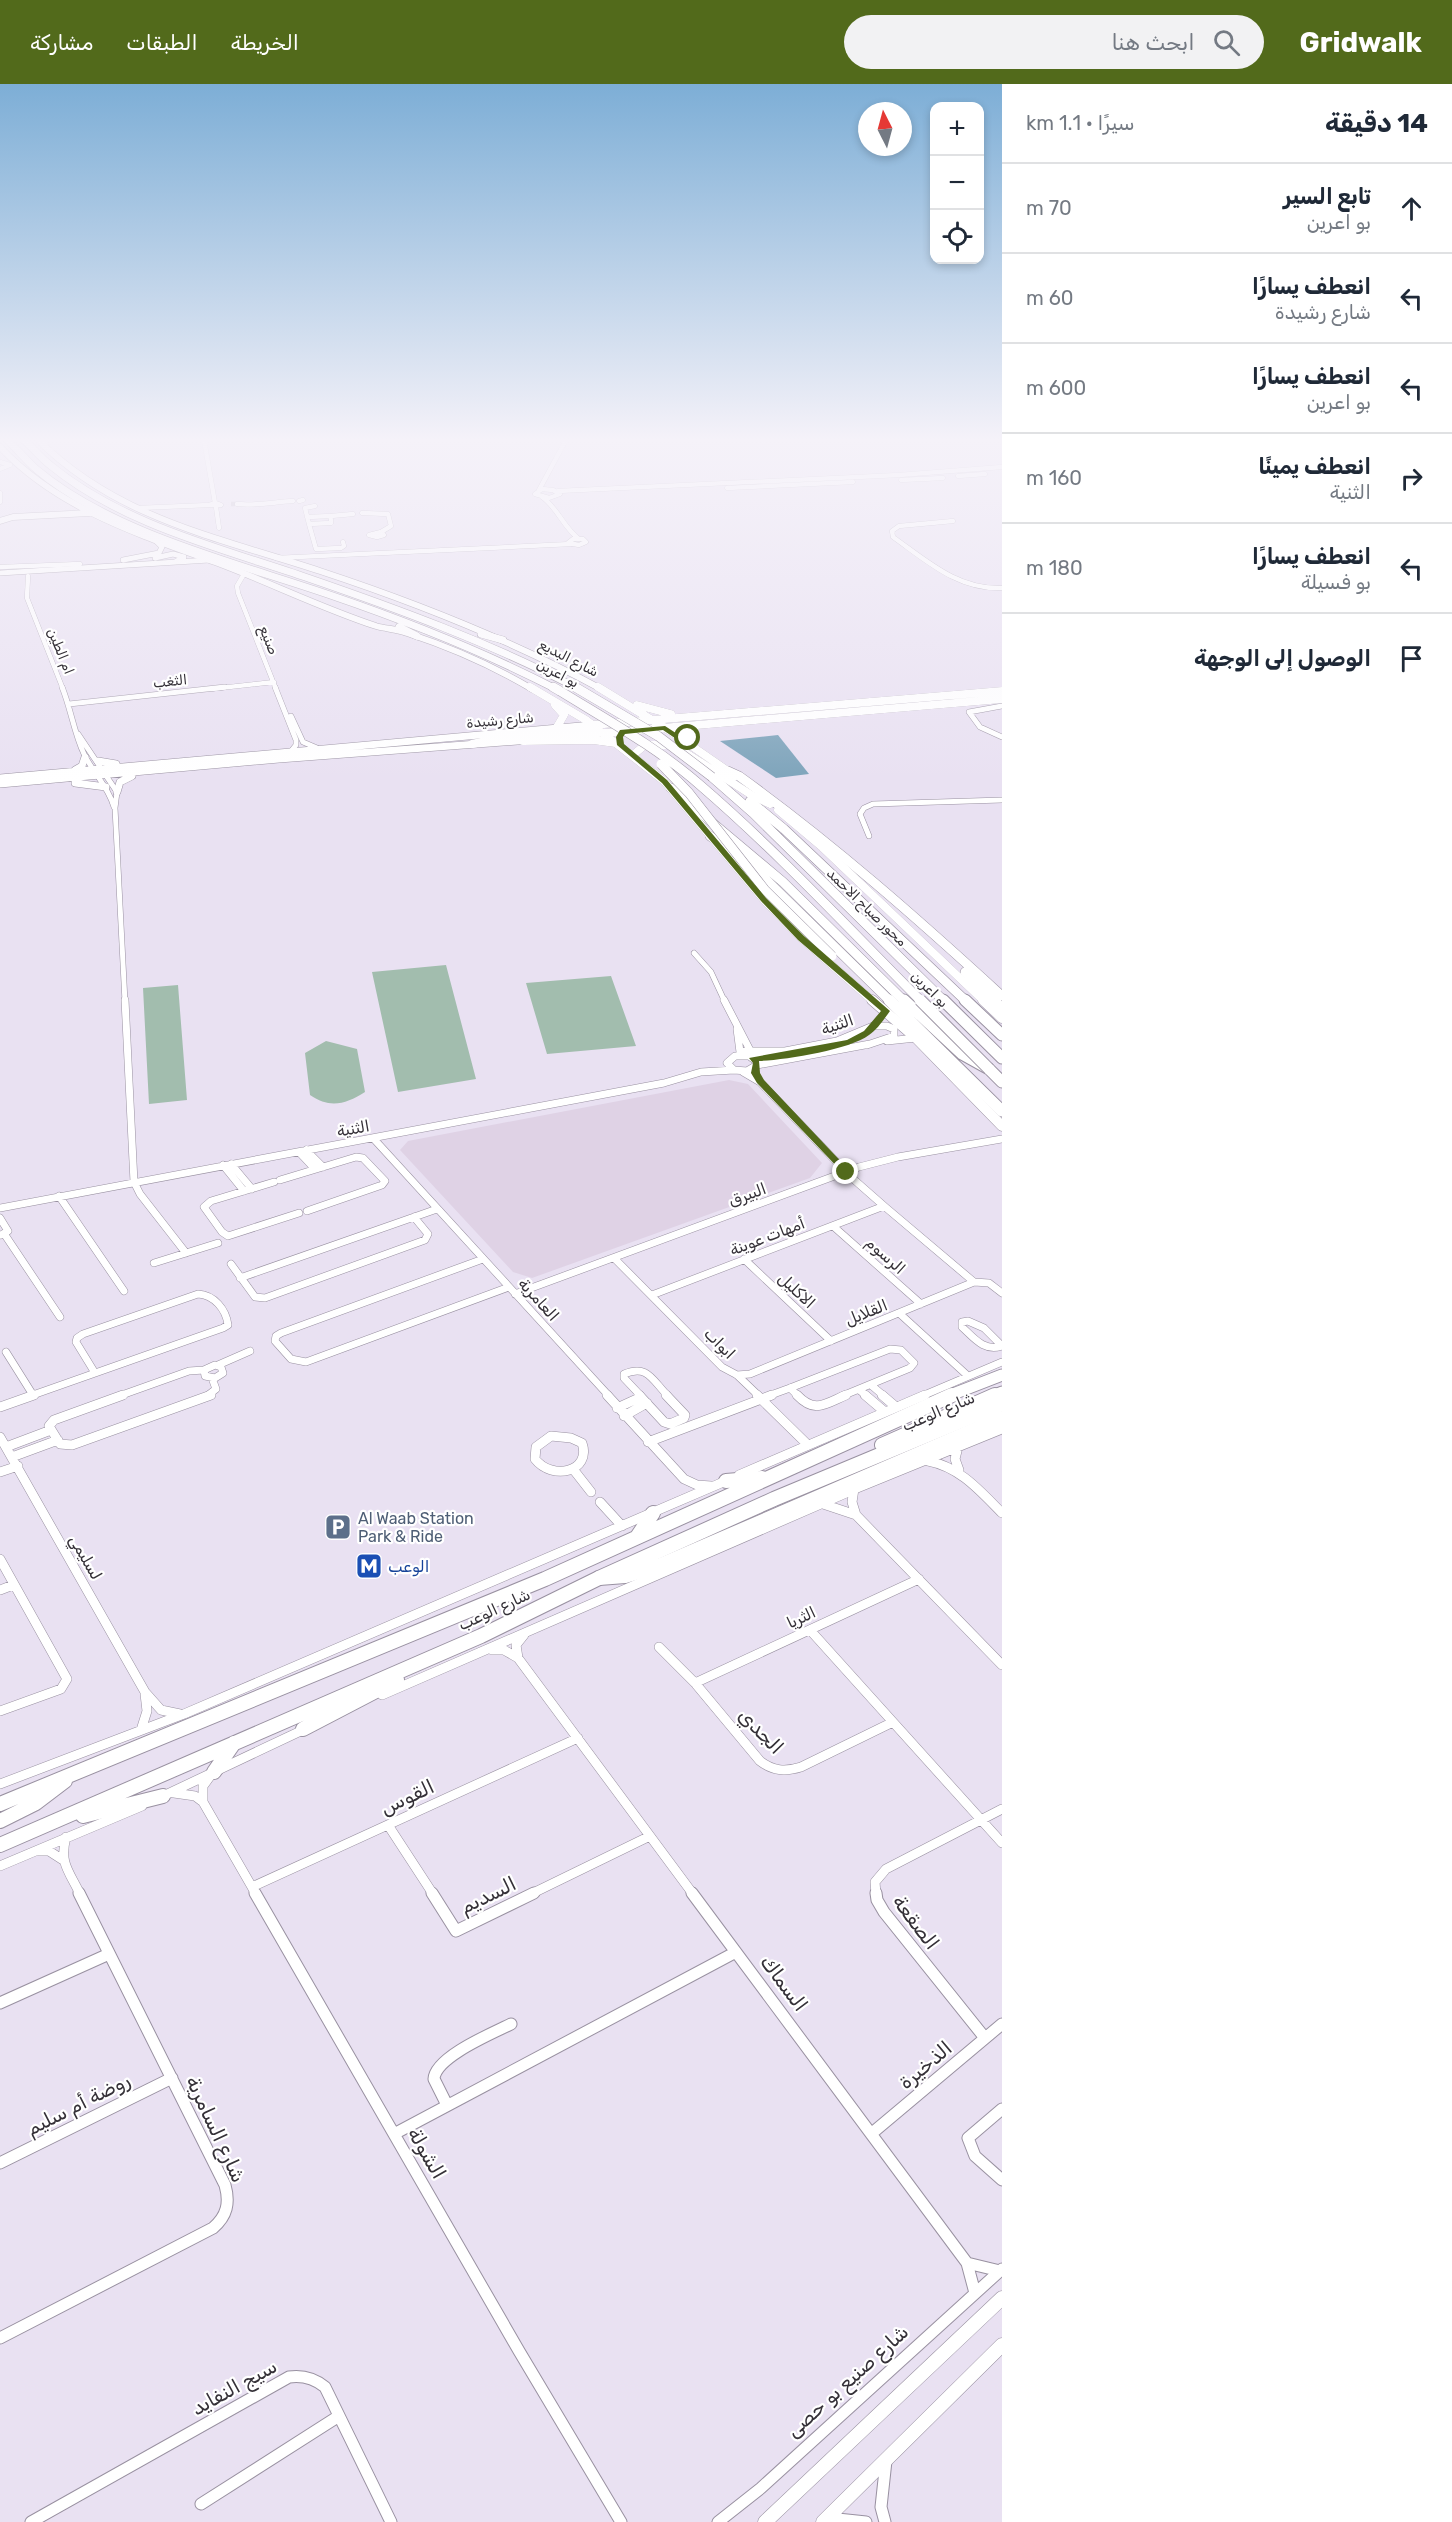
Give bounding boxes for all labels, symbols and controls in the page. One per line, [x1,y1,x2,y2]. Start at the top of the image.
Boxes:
search box [844,15,1264,69]
icon: search [1210,26,1243,59]
text: Gridwalk [1300,26,1422,59]
text: ابحث هنا [1112,29,1195,56]
text: مشاركة [30,30,93,55]
text: الطبقات [126,30,198,55]
text: الخريطة [231,30,299,55]
north arrow [858,102,912,156]
map controls [930,102,984,264]
button: + [930,102,984,156]
text: 14 دقيقة [1325,108,1428,139]
text: سيرًا · 1.1 km [1026,111,1135,135]
button: − [930,156,984,210]
text: تابع السير [1283,183,1371,210]
icon: ahead [1395,192,1428,225]
text: 70 m [1026,196,1072,220]
button: locate [930,210,984,264]
text: بو اعرين [1307,210,1371,234]
text: انعطف يسارًا [1252,273,1371,300]
icon: left [1395,282,1428,315]
text: 60 m [1026,286,1073,310]
text: شارع رشيدة [1275,300,1371,324]
text: انعطف يسارًا [1252,363,1371,390]
icon: left [1395,372,1428,405]
text: 600 m [1026,376,1086,400]
text: بو اعرين [1307,390,1371,414]
text: انعطف يمينًا [1258,453,1371,480]
icon: right [1395,462,1428,495]
text: 160 m [1026,466,1082,490]
text: الثنية [1329,480,1371,504]
text: انعطف يسارًا [1252,543,1371,570]
icon: left [1395,552,1428,585]
text: 180 m [1026,556,1083,580]
text: بو فسيلة [1301,570,1371,594]
street label: صنيع [253,623,282,658]
street label: ام الطين [43,626,77,677]
street label: شارع البديع [535,636,601,682]
icon: arrive [1395,642,1428,675]
text: الوصول إلى الوجهة [1194,645,1371,672]
street label: بو اعرين [534,655,582,691]
street label: الثغب [152,671,188,692]
street label: شارع رشيدة [466,709,535,734]
route start [674,724,700,750]
street label: محور صباح الاحمد [822,865,911,952]
street label: بو اعرين [908,967,952,1011]
street label: الثنية [818,1010,856,1039]
street label: الثنية [335,1116,371,1141]
route end [832,1158,858,1184]
street label: البيرق [726,1179,769,1211]
street label: أمهات عوينة [727,1213,808,1260]
street label: الرسوم [861,1233,909,1279]
street label: الاكليل [774,1269,819,1312]
street label: العامرية [514,1274,563,1325]
street label: القلايل [842,1295,890,1330]
street label: ابواب [699,1324,739,1364]
street label: شارع الوعب [899,1388,978,1437]
place label: Al Waab Station Park & Ride [358,1509,474,1546]
parking icon: Al Waab Station Park & Ride [323,1512,353,1542]
street label: لسليمي [63,1531,106,1585]
metro station icon: الوعب [354,1551,384,1581]
place label: الوعب [388,1557,429,1577]
street label: شارع الوعب [455,1585,534,1636]
street label: الثريا [784,1603,819,1633]
street label: الجدي [732,1703,789,1760]
street label: القوس [376,1774,438,1820]
street label: السديم [456,1871,520,1920]
street label: الصقعة [888,1890,944,1954]
street label: السماك [755,1950,813,2016]
street label: الذخيرة [893,2036,957,2094]
street label: روضة أم سليم [22,2068,135,2142]
street label: شارع السامرية [179,2072,251,2187]
street label: الشولة [403,2123,451,2183]
street label: شارع صنيع بو حصى [781,2320,915,2444]
street label: سيج النفايد [187,2354,282,2422]

